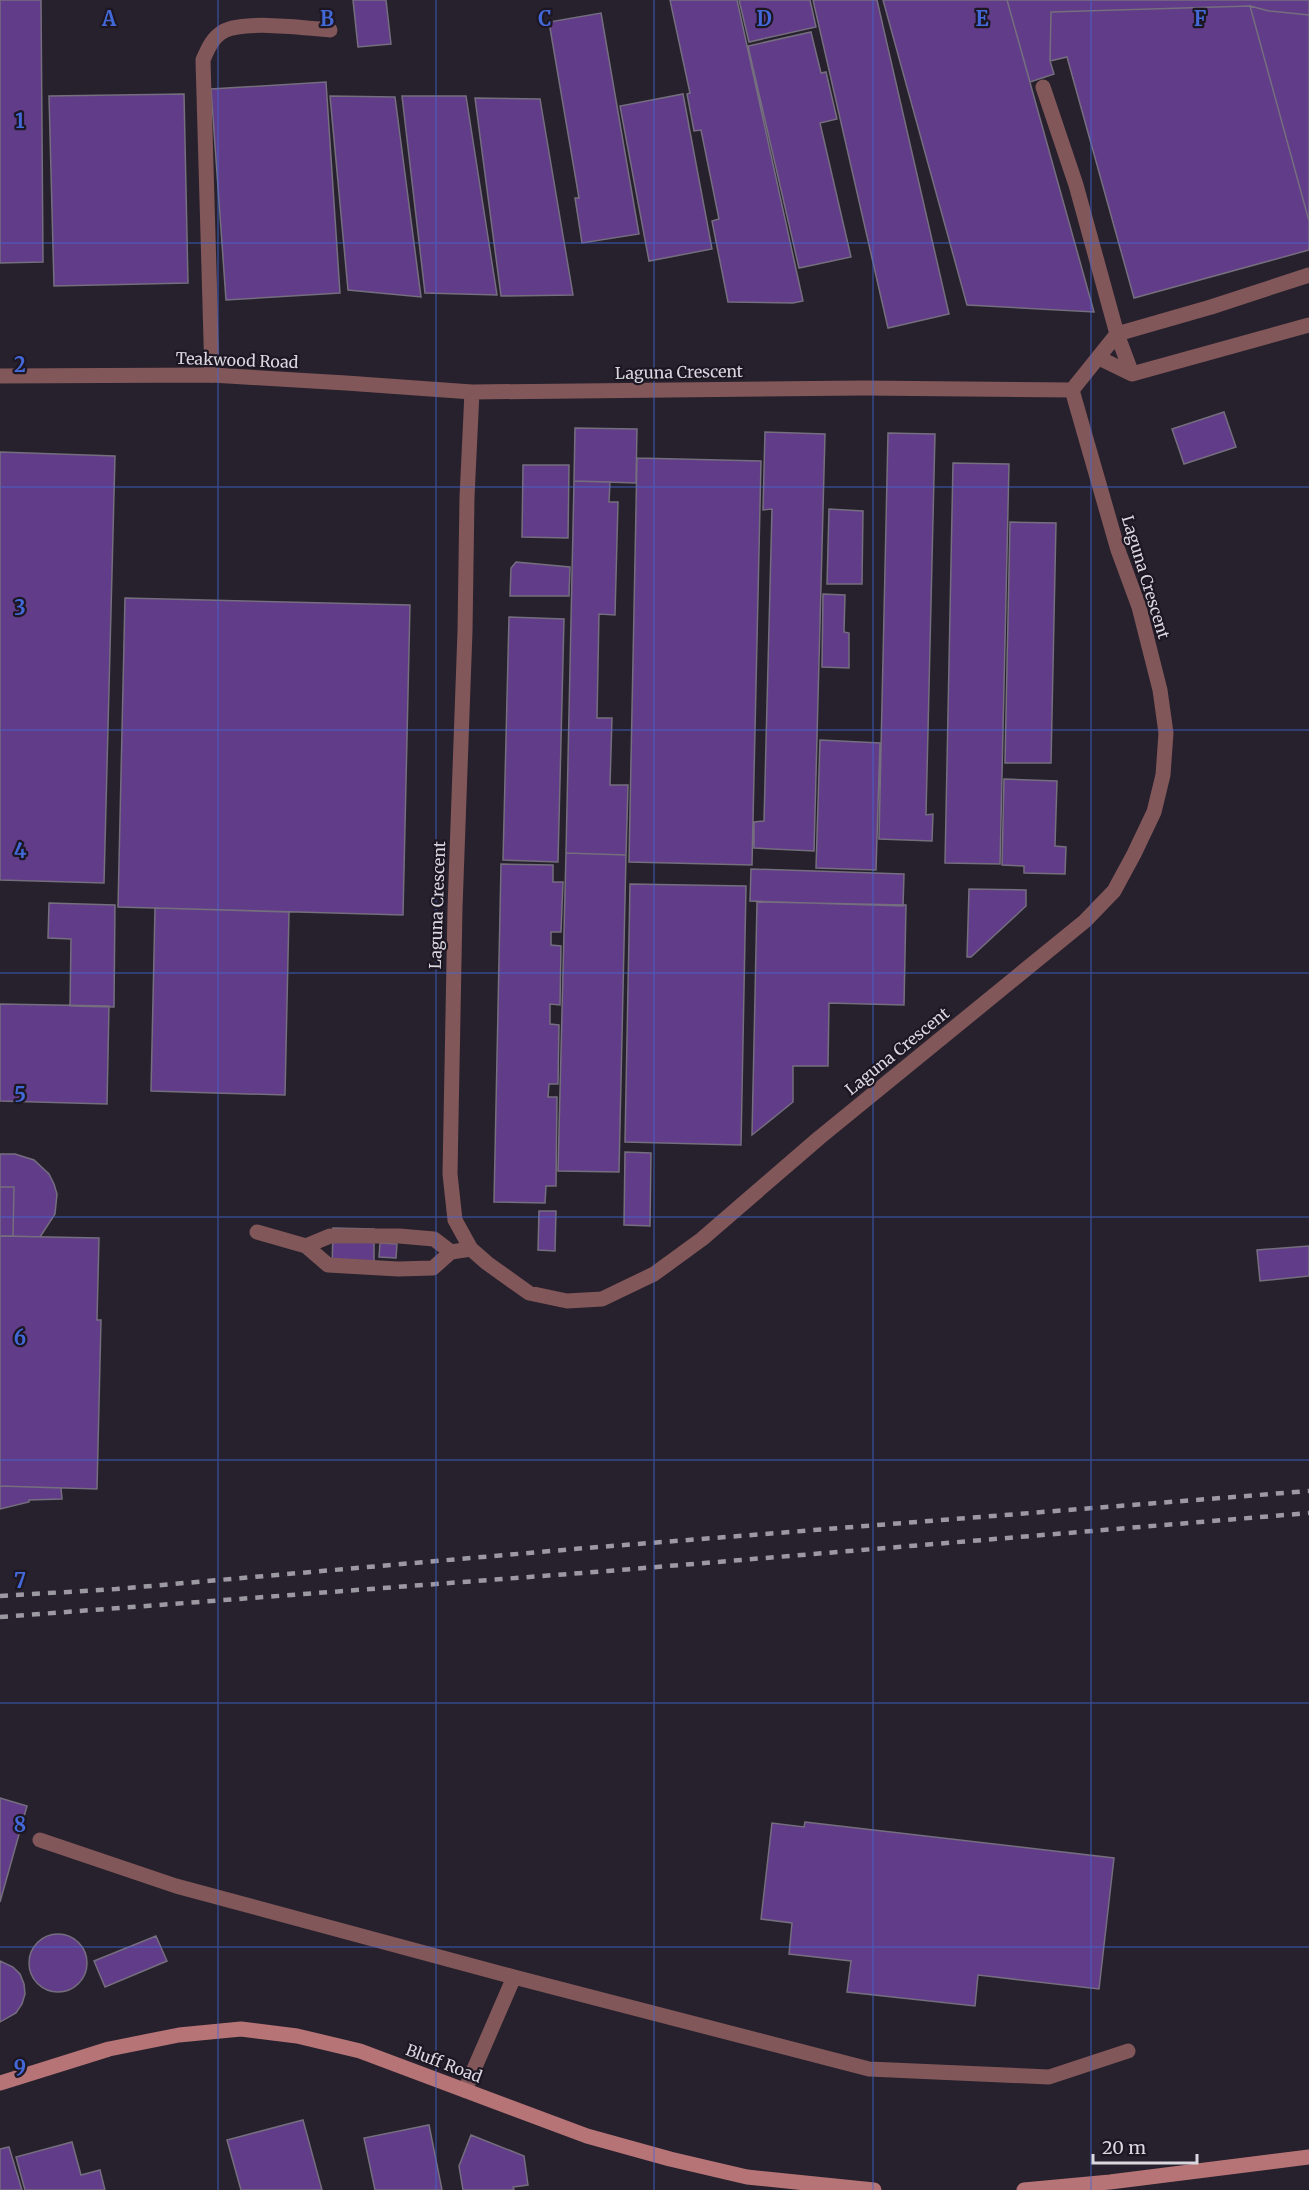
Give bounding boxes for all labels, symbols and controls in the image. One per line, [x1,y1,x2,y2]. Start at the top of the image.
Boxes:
text: A [101,6,117,31]
text: B [320,6,334,31]
text: C [538,6,552,31]
text: D [756,6,772,31]
text: E [975,6,989,31]
text: F [1194,6,1207,31]
text: 1 [15,108,25,133]
street label: Teakwood Road [175,348,299,372]
text: 2 [14,352,26,377]
street label: Laguna Crescent [615,361,744,383]
street label: Laguna Crescent [1118,513,1174,642]
text: 3 [14,595,26,620]
text: 4 [14,838,27,863]
street label: Laguna Crescent [425,840,449,969]
street label: Laguna Crescent [841,1002,954,1099]
text: 5 [14,1082,26,1107]
text: 6 [14,1325,26,1350]
text: 7 [14,1568,26,1593]
text: 8 [14,1812,26,1837]
street label: Bluff Road [403,2039,485,2087]
text: 9 [14,2055,26,2080]
scale bar [1093,2127,1196,2165]
text: 20 m [1102,2136,1146,2159]

